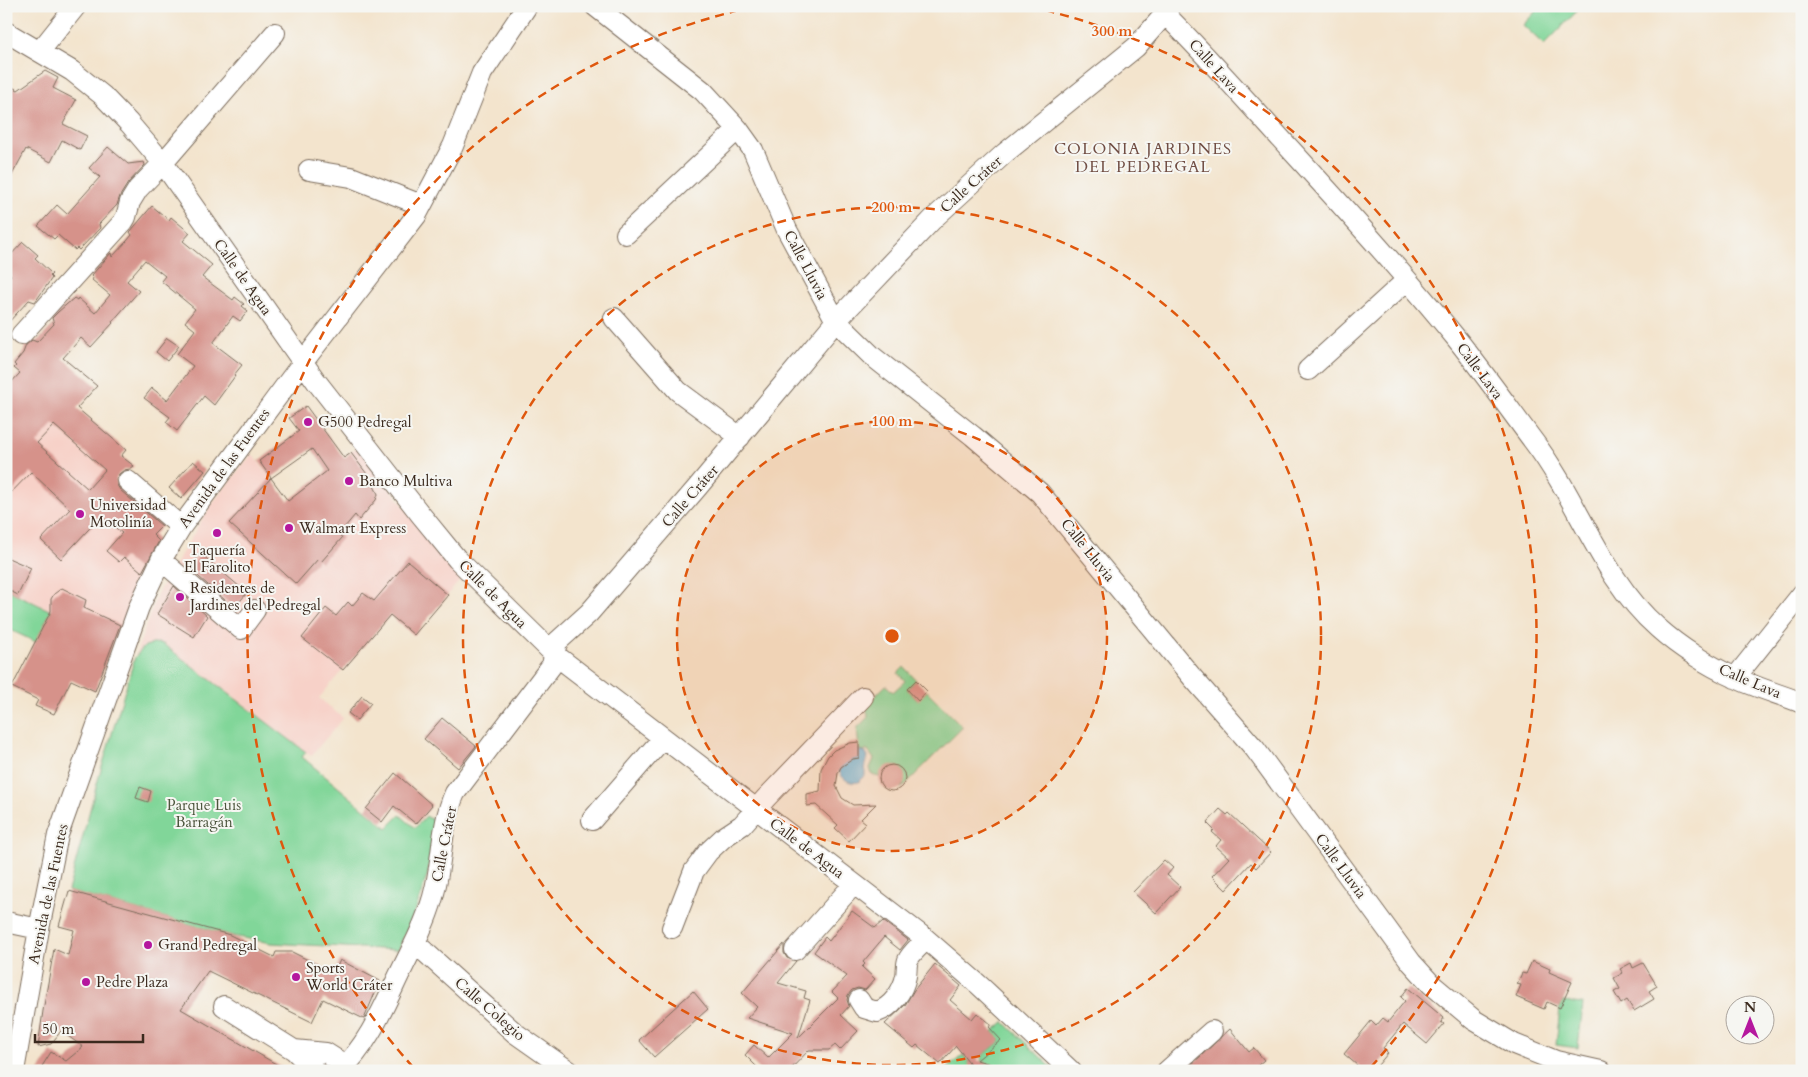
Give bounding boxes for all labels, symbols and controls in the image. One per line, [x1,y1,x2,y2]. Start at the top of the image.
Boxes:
text: 300 m [1092,21,1133,41]
street label: Calle Lava [1184,35,1244,98]
district label: COLONIA JARDINES DEL PEDREGAL [1054,138,1232,178]
street label: Calle Cráter [936,150,1007,217]
text: 200 m [872,197,913,217]
street label: Calle Lluvia [779,227,833,304]
street label: Calle de Agua [209,235,277,320]
street label: Calle Lava [1452,339,1508,404]
street label: Avenida de las Fuentes [174,404,274,532]
text: 100 m [872,411,913,431]
place label: G500 Pedregal [318,412,412,432]
marker: G500 Pedregal [302,416,314,428]
street label: Calle Cráter [657,460,723,532]
place label: Banco Multiva [359,471,453,491]
marker: Banco Multiva [343,475,355,487]
place label: Universidad Motolinía [90,495,167,532]
marker: Universidad Motolinía [74,508,86,520]
street label: Calle Lluvia [1056,514,1120,586]
place label: Walmart Express [298,518,406,538]
marker: Walmart Express [283,522,295,534]
marker: Taquería El Farolito [211,527,223,539]
place label: Taquería El Farolito [184,540,250,577]
street label: Calle de Agua [454,555,532,633]
place label: Residentes de Jardines del Pedregal [188,578,321,615]
marker: Residentes de Jardines del Pedregal [174,591,186,603]
centre of rings [883,627,901,645]
street label: Calle Lava [1716,659,1785,703]
park label: Parque Luis Barragán [167,795,241,832]
street label: Calle Cráter [427,804,461,884]
street label: Calle de Agua [765,813,849,883]
street label: Avenida de las Fuentes [23,822,73,966]
street label: Calle Lluvia [1311,829,1372,903]
place label: Grand Pedregal [158,935,257,955]
marker: Grand Pedregal [142,939,154,951]
place label: Sports World Cráter [305,958,393,995]
marker: Sports World Cráter [290,971,302,983]
place label: Pedre Plaza [96,972,169,992]
street label: Calle Colegio [450,973,530,1045]
marker: Pedre Plaza [80,976,92,988]
north arrow [1726,994,1776,1044]
text: N [1744,998,1756,1017]
scale bar [35,1012,142,1044]
text: 50 m [42,1019,74,1039]

